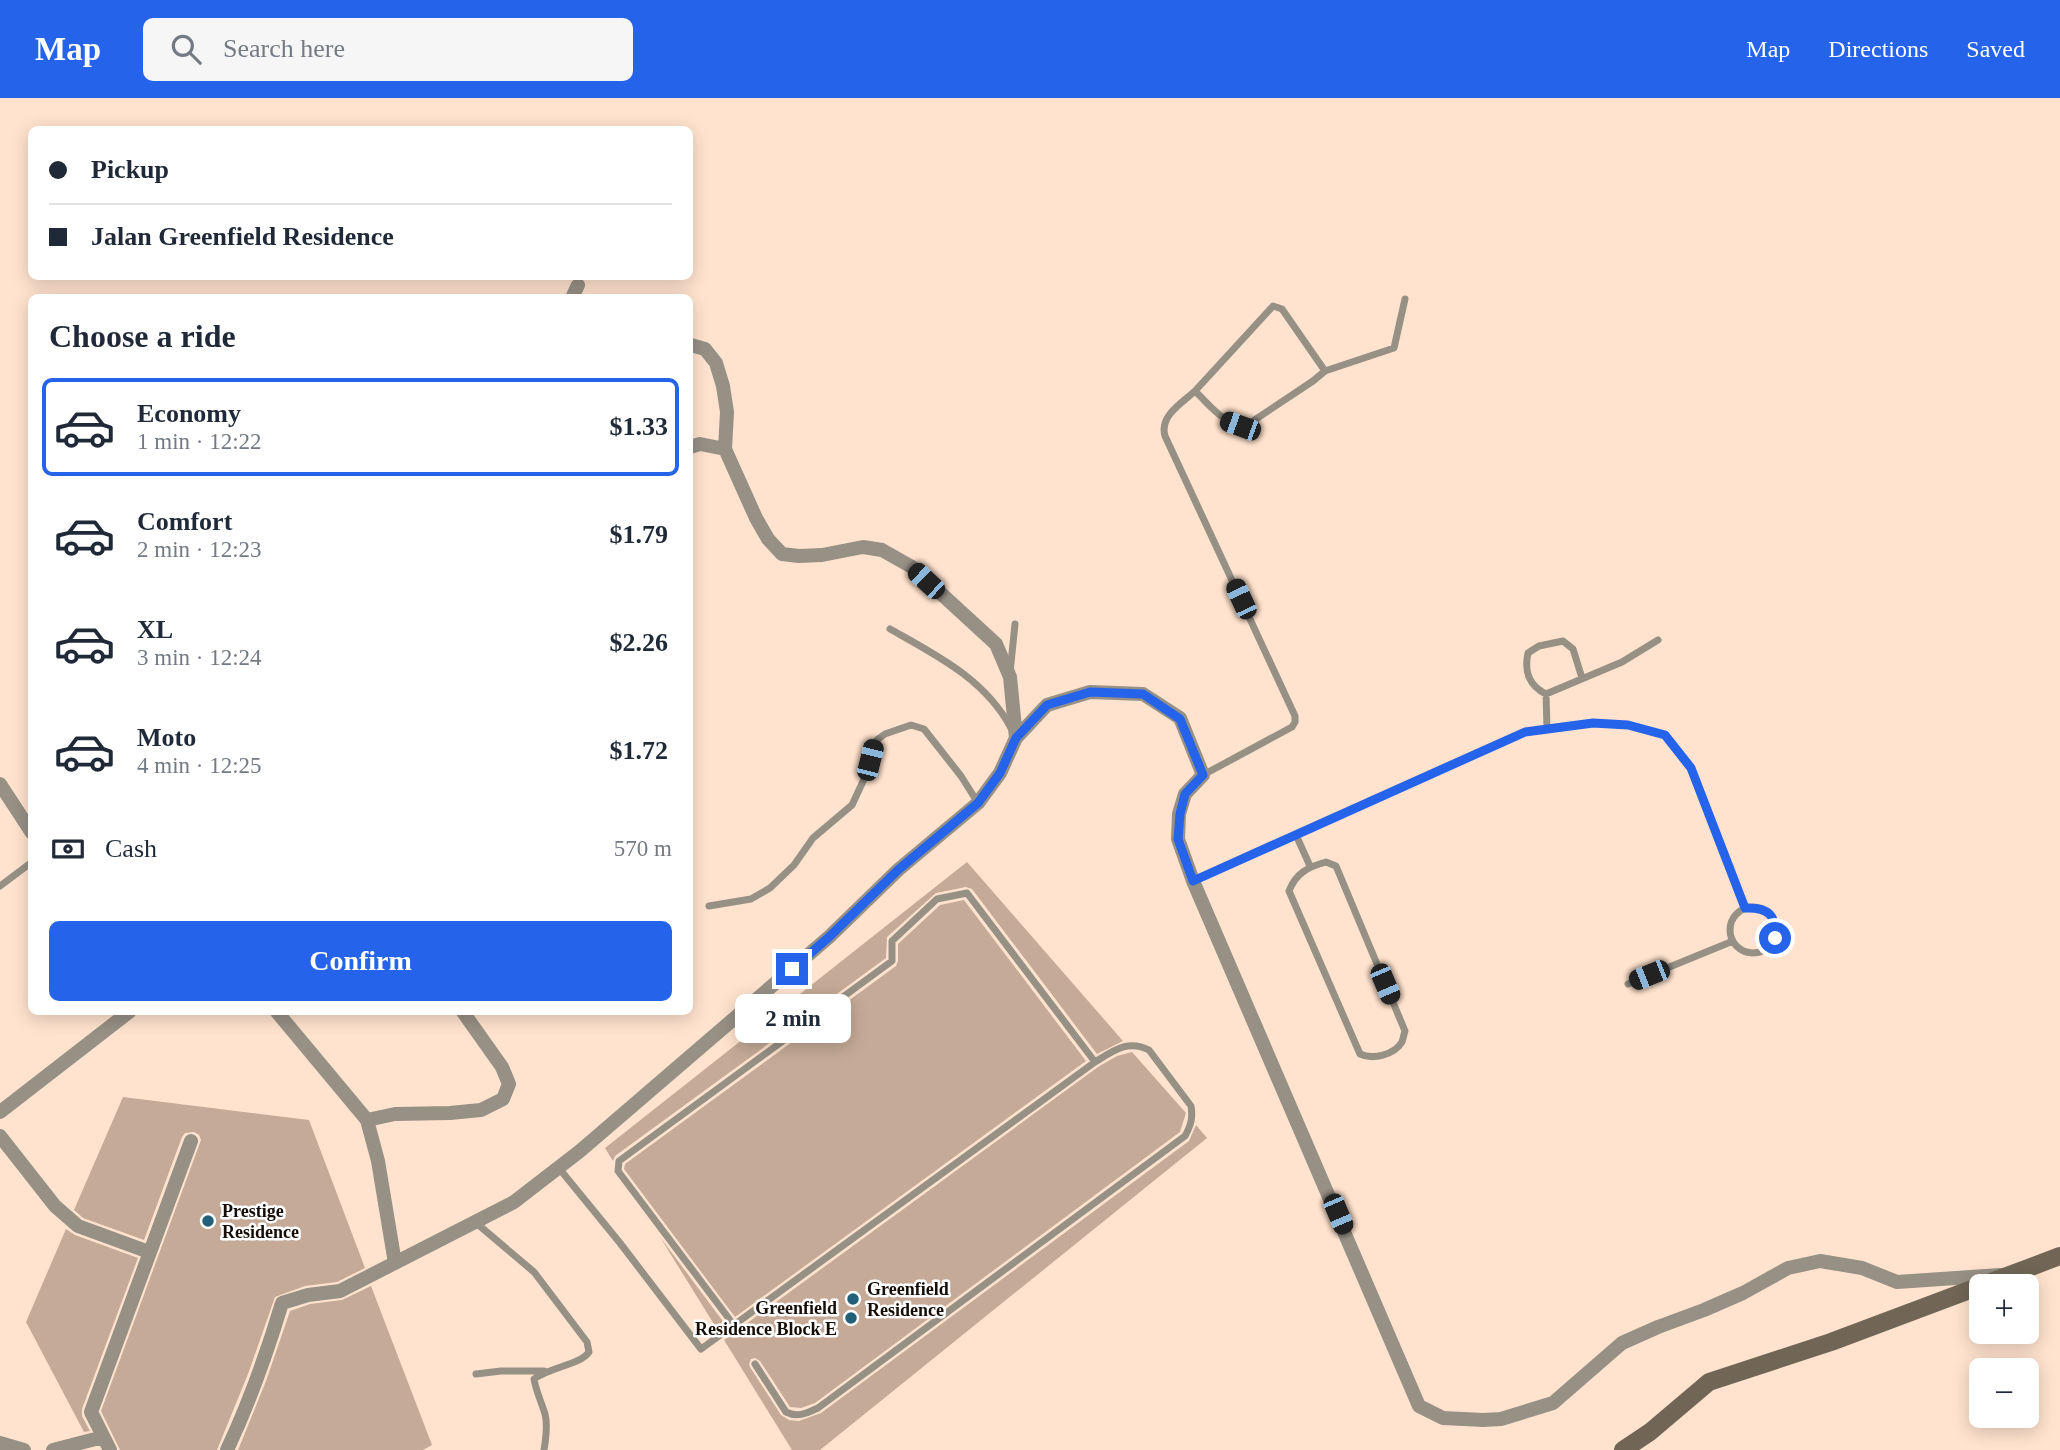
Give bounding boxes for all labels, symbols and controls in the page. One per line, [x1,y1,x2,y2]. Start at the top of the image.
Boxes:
search box [143,18,633,81]
icon: search [167,30,205,68]
text: Map [35,31,101,67]
text: Search here [223,34,345,63]
text: Map [1746,36,1790,62]
text: Directions [1828,36,1928,62]
text: Saved [1966,36,2025,62]
text: Pickup [91,155,169,184]
text: Jalan Greenfield Residence [91,222,394,251]
text: Choose a ride [49,318,236,354]
icon: car [53,396,116,459]
text: Economy [137,399,241,428]
car [1217,409,1264,443]
text: $1.33 [610,412,668,441]
text: 1 min · 12:22 [137,429,262,454]
icon: car [53,504,116,567]
text: Comfort [137,507,232,536]
text: $1.79 [610,520,668,549]
text: 2 min · 12:23 [137,537,262,562]
car [904,559,949,603]
car [1223,576,1260,622]
icon: car [53,612,116,675]
text: XL [137,615,173,644]
text: $2.26 [610,628,668,657]
text: 3 min · 12:24 [137,645,262,670]
icon: car [53,720,116,783]
text: Moto [137,723,196,752]
text: $1.72 [610,736,668,765]
car [855,737,886,783]
text: 4 min · 12:25 [137,753,262,778]
icon: cash [49,830,87,868]
text: Cash [105,834,157,863]
text: 570 m [614,836,672,861]
button: Confirm [49,921,672,1001]
route start [1759,922,1791,954]
route end [776,953,808,985]
car [1626,957,1673,993]
car [1368,961,1403,1007]
callout: 2 min [734,994,850,1043]
text: 2 min [765,1006,821,1031]
car [1321,1191,1356,1237]
place label: Prestige Residence [222,1201,299,1242]
marker: Prestige Residence [200,1213,216,1229]
map controls [1969,1274,2039,1428]
button: + [1969,1274,2039,1344]
place label: Greenfield Residence [867,1279,949,1320]
marker: Greenfield Residence [845,1291,861,1307]
place label: Greenfield Residence Block E [695,1298,837,1339]
marker: Greenfield Residence Block E [843,1310,859,1326]
button: − [1969,1358,2039,1428]

